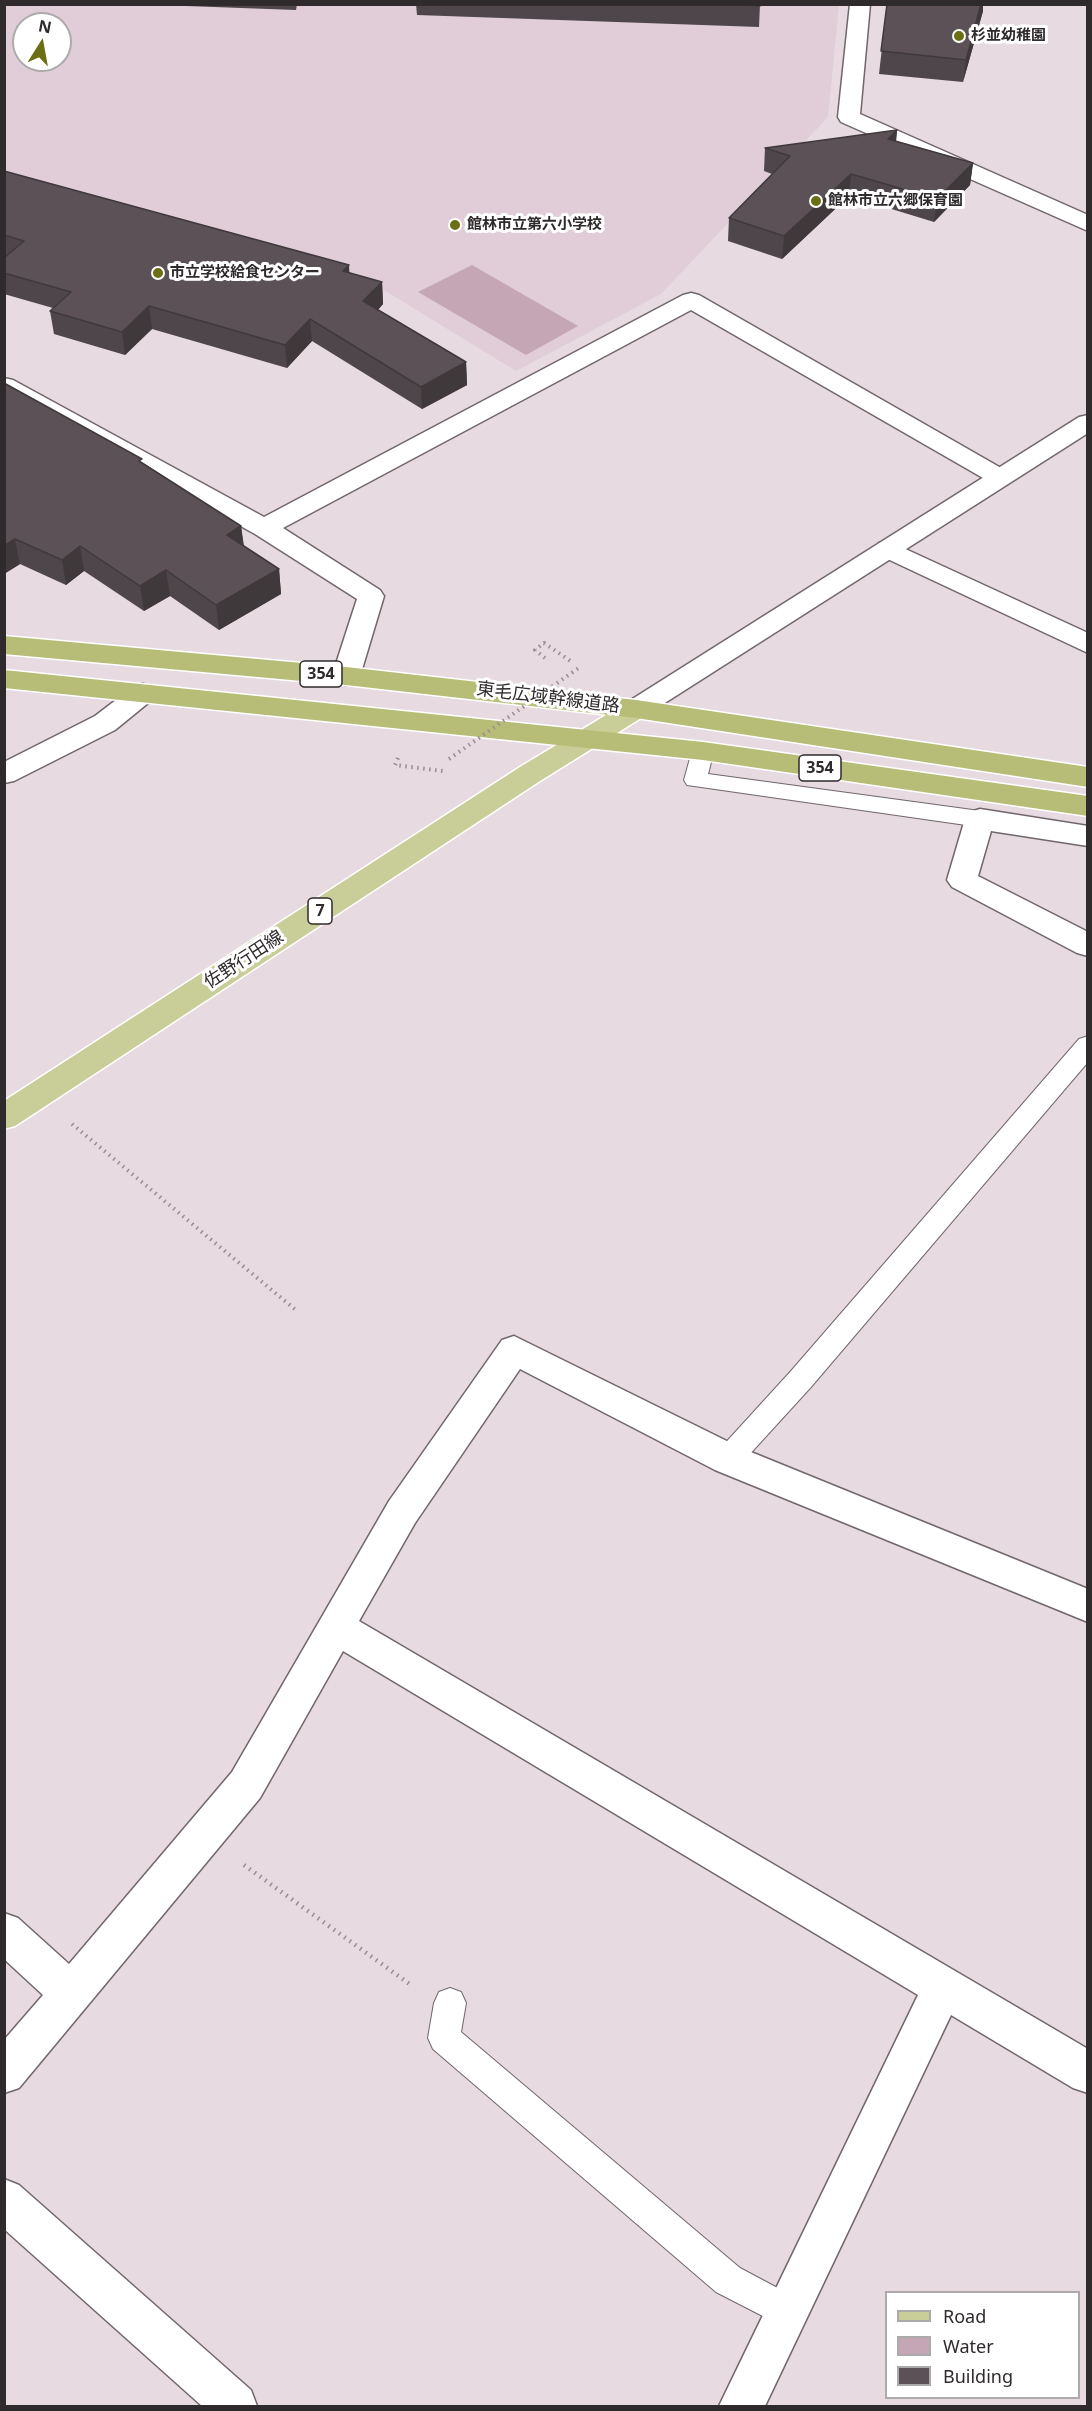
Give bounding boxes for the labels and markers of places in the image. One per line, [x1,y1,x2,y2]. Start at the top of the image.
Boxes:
place label: 杉並幼稚園 [971,27,1046,45]
marker: 杉並幼稚園 [952,29,966,43]
place label: 館林市立六郷保育園 [828,192,963,210]
marker: 館林市立六郷保育園 [809,194,823,208]
place label: 館林市立第六小学校 [467,216,602,234]
marker: 館林市立第六小学校 [448,218,462,232]
place label: 市立学校給食センター [170,264,320,282]
marker: 市立学校給食センター [151,266,165,280]

